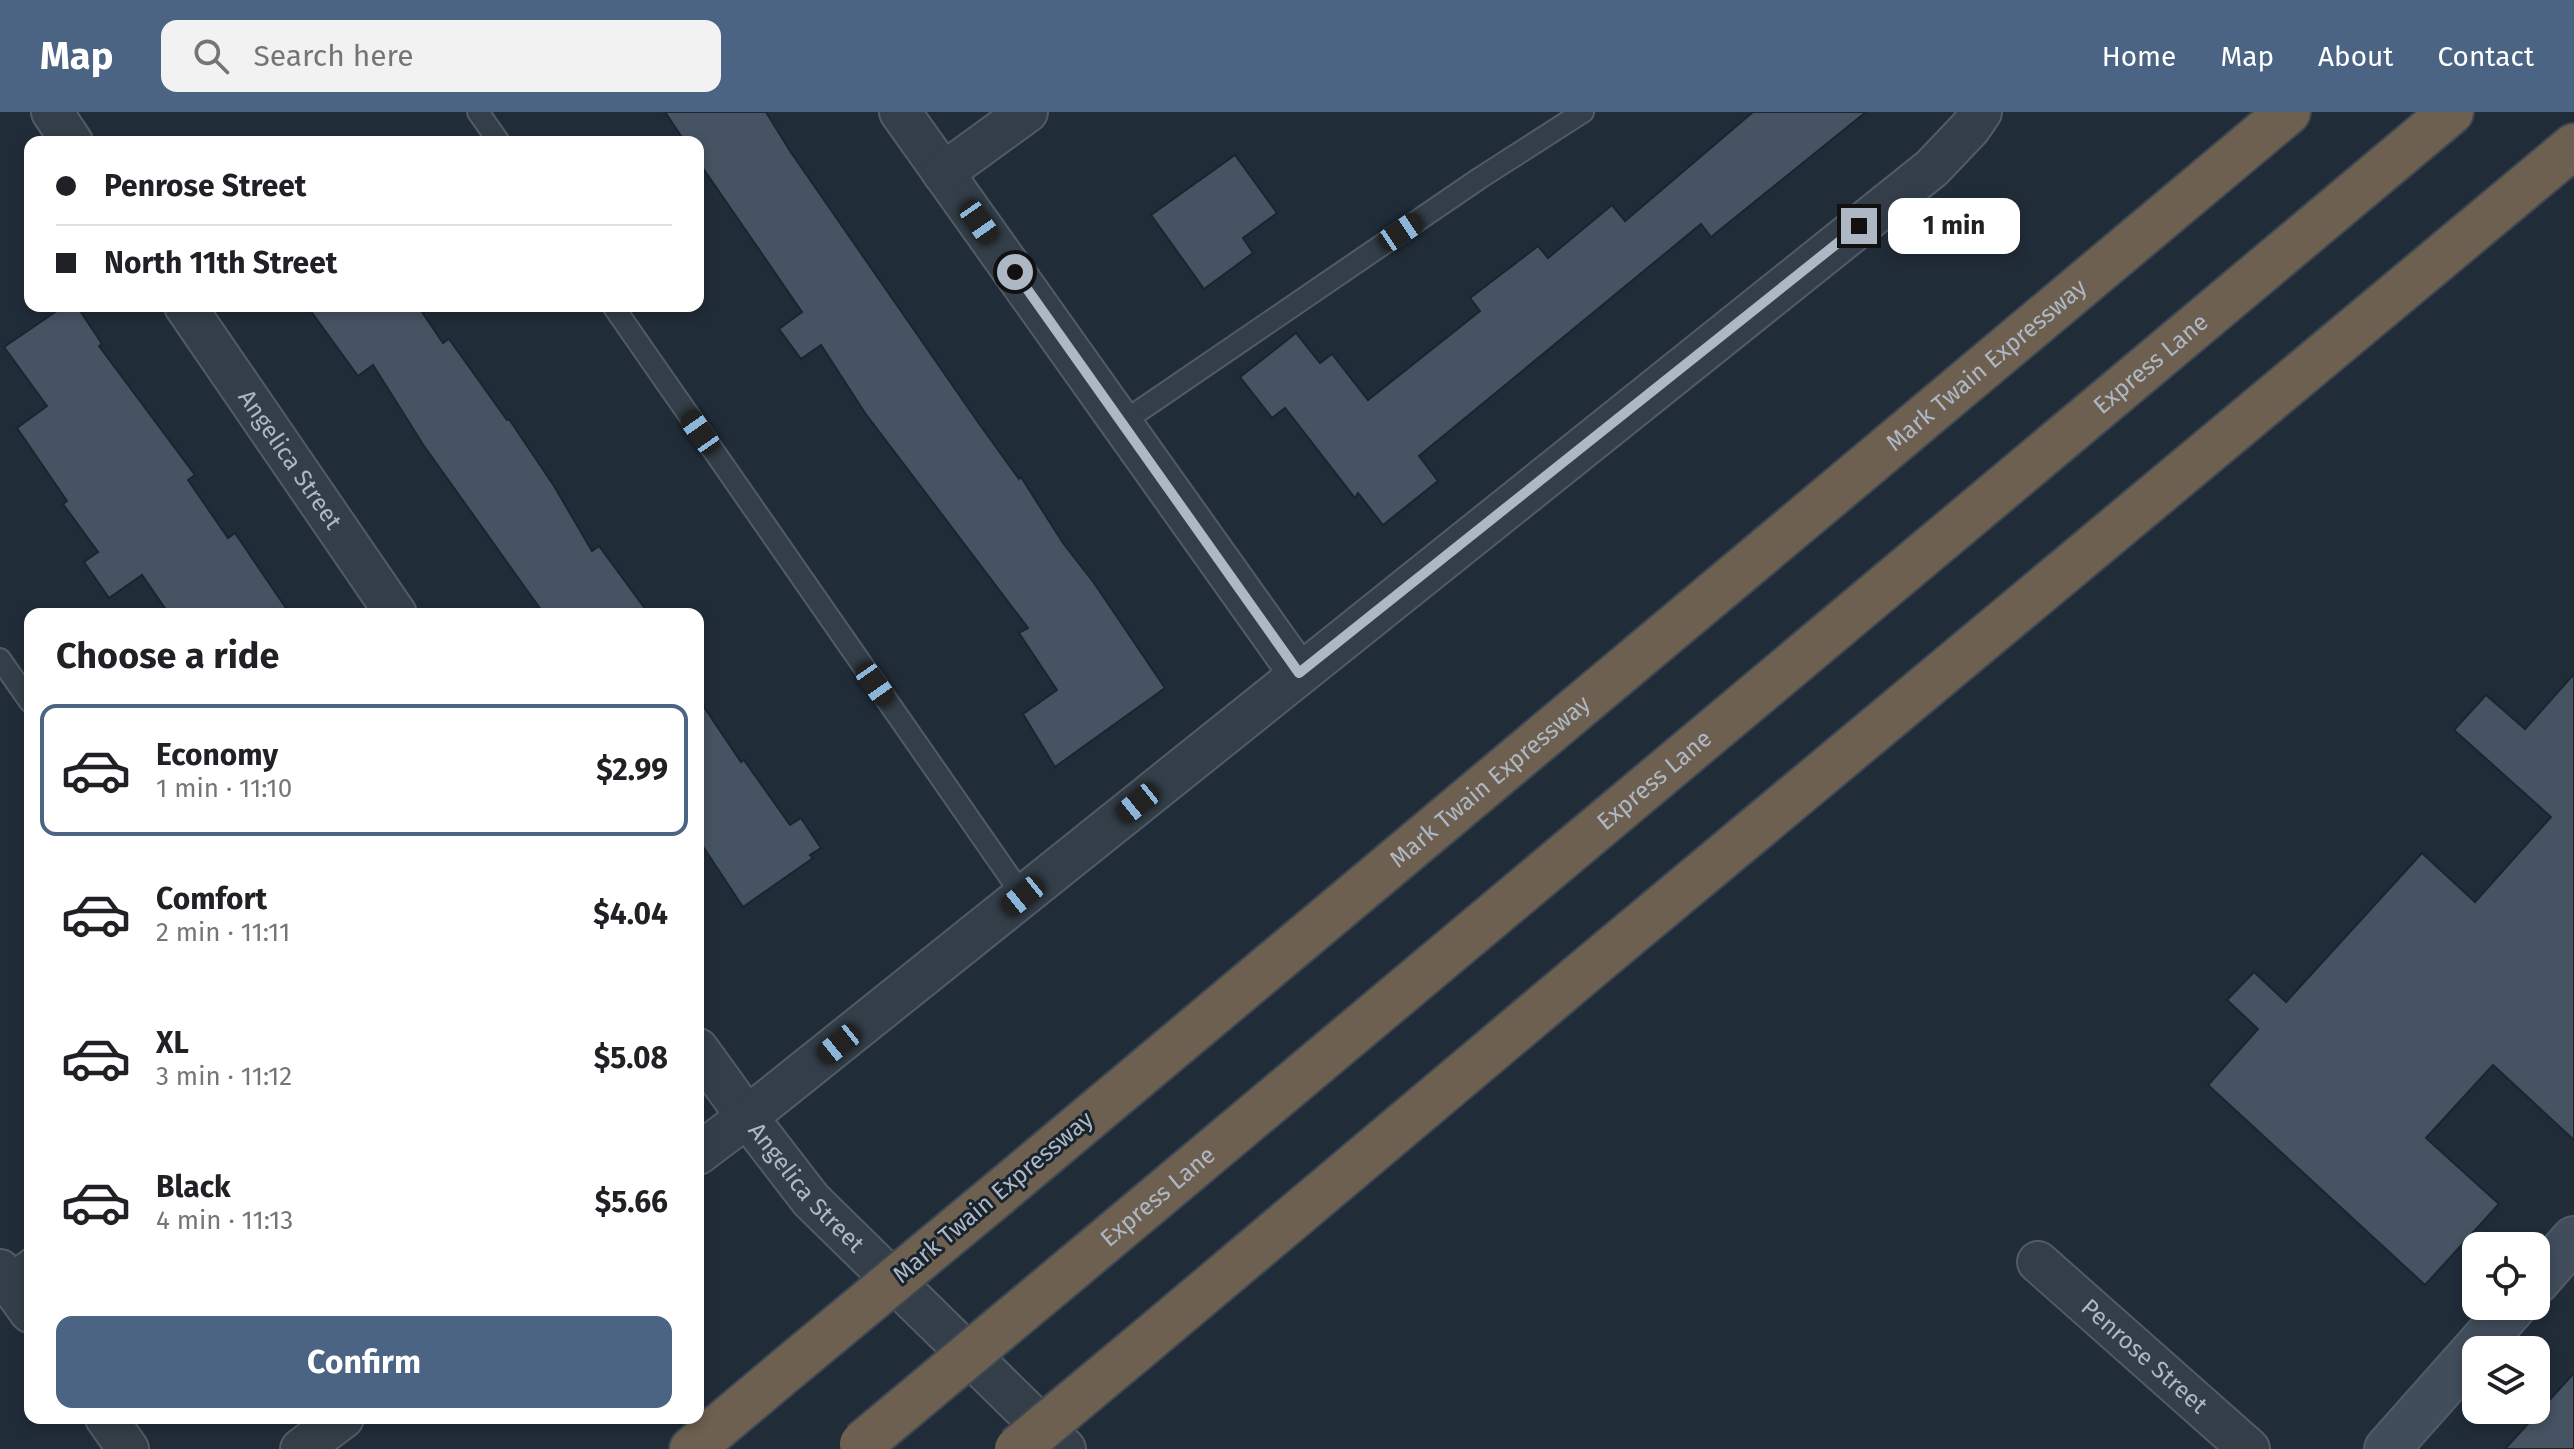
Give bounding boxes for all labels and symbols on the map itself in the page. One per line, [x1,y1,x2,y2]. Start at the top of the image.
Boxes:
car [955,195,1003,249]
callout: 1 min [1887,198,2019,254]
route end [1841,208,1877,244]
car [1374,209,1428,255]
route start [997,254,1033,290]
street label: Mark Twain Expressway [1881,273,2092,457]
street label: Express Lane [2088,308,2214,420]
street label: Angelica Street [233,384,348,535]
car [676,405,724,459]
car [851,657,899,711]
street label: Mark Twain Expressway [1384,689,1596,873]
street label: Express Lane [1591,724,1717,836]
car [1112,779,1164,827]
car [997,872,1049,920]
car [813,1020,865,1068]
street label: Mark Twain Expressway [887,1105,1099,1289]
street label: Angelica Street [743,1117,870,1258]
street label: Express Lane [1095,1141,1221,1253]
street label: Penrose Street [2076,1293,2213,1420]

